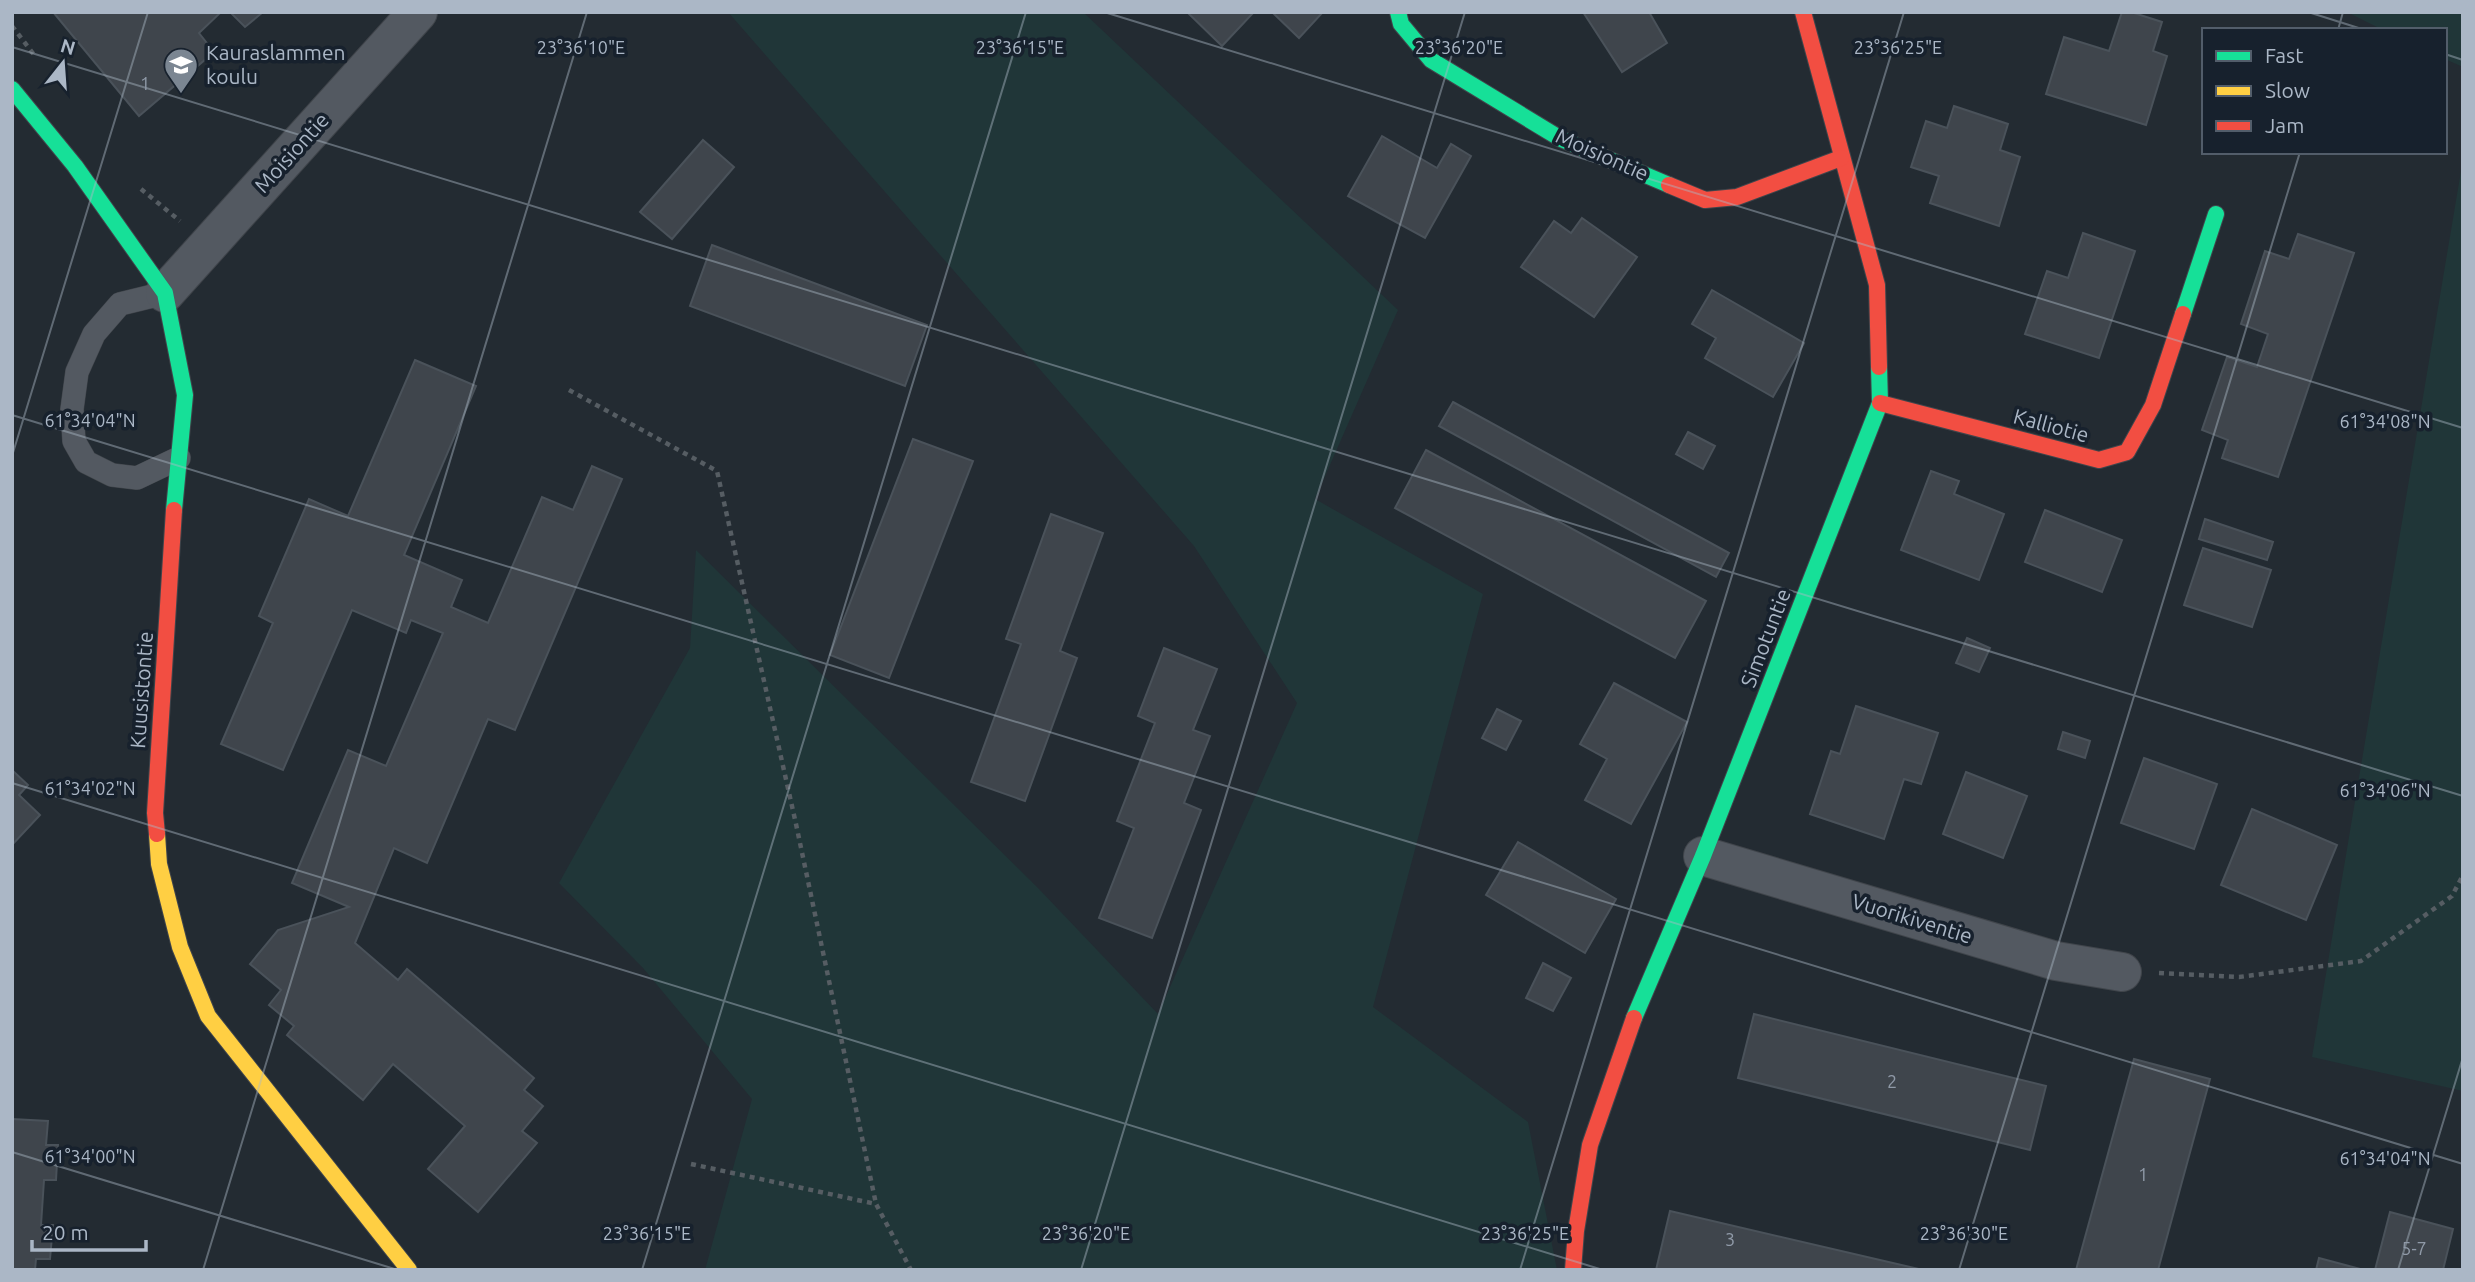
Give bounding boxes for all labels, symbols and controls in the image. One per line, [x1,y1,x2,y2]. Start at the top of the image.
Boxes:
north arrow [28,28,98,98]
legend [2202,28,2447,154]
text: N [58,34,78,59]
text: 23°36'10"E [537,37,625,57]
text: 23°36'15"E [976,37,1064,57]
text: 23°36'20"E [1415,37,1503,57]
text: 23°36'25"E [1854,37,1942,57]
place label: Kauraslammen koulu [206,40,346,88]
text: Fast [2265,43,2303,67]
school or university icon: Kauraslammen koulu [162,46,200,95]
house number: 1 [140,73,150,93]
text: Slow [2265,78,2310,102]
street label: Moisiontie [249,107,333,197]
text: Jam [2265,113,2304,137]
street label: Moisiontie [1552,123,1653,185]
street label: Kalliotie [2011,403,2092,447]
text: 61°34'04"N [44,410,136,430]
text: 61°34'08"N [2339,411,2431,431]
street label: Simotuntie [1735,585,1795,690]
street label: Kuusistontie [125,631,157,749]
text: 61°34'02"N [44,778,136,798]
text: 61°34'06"N [2339,780,2431,800]
street label: Vuorikiventie [1849,888,1975,948]
house number: 2 [1887,1071,1897,1091]
text: 61°34'00"N [44,1146,136,1166]
text: 61°34'04"N [2339,1148,2431,1168]
house number: 1 [2138,1164,2148,1184]
scale bar [32,1208,145,1252]
text: 20 m [42,1220,89,1244]
text: 23°36'15"E [603,1223,691,1243]
text: 23°36'20"E [1042,1223,1130,1243]
text: 23°36'25"E [1481,1223,1569,1243]
text: 23°36'30"E [1920,1223,2008,1243]
house number: 3 [1725,1229,1735,1249]
house number: 5-7 [2401,1238,2427,1258]

